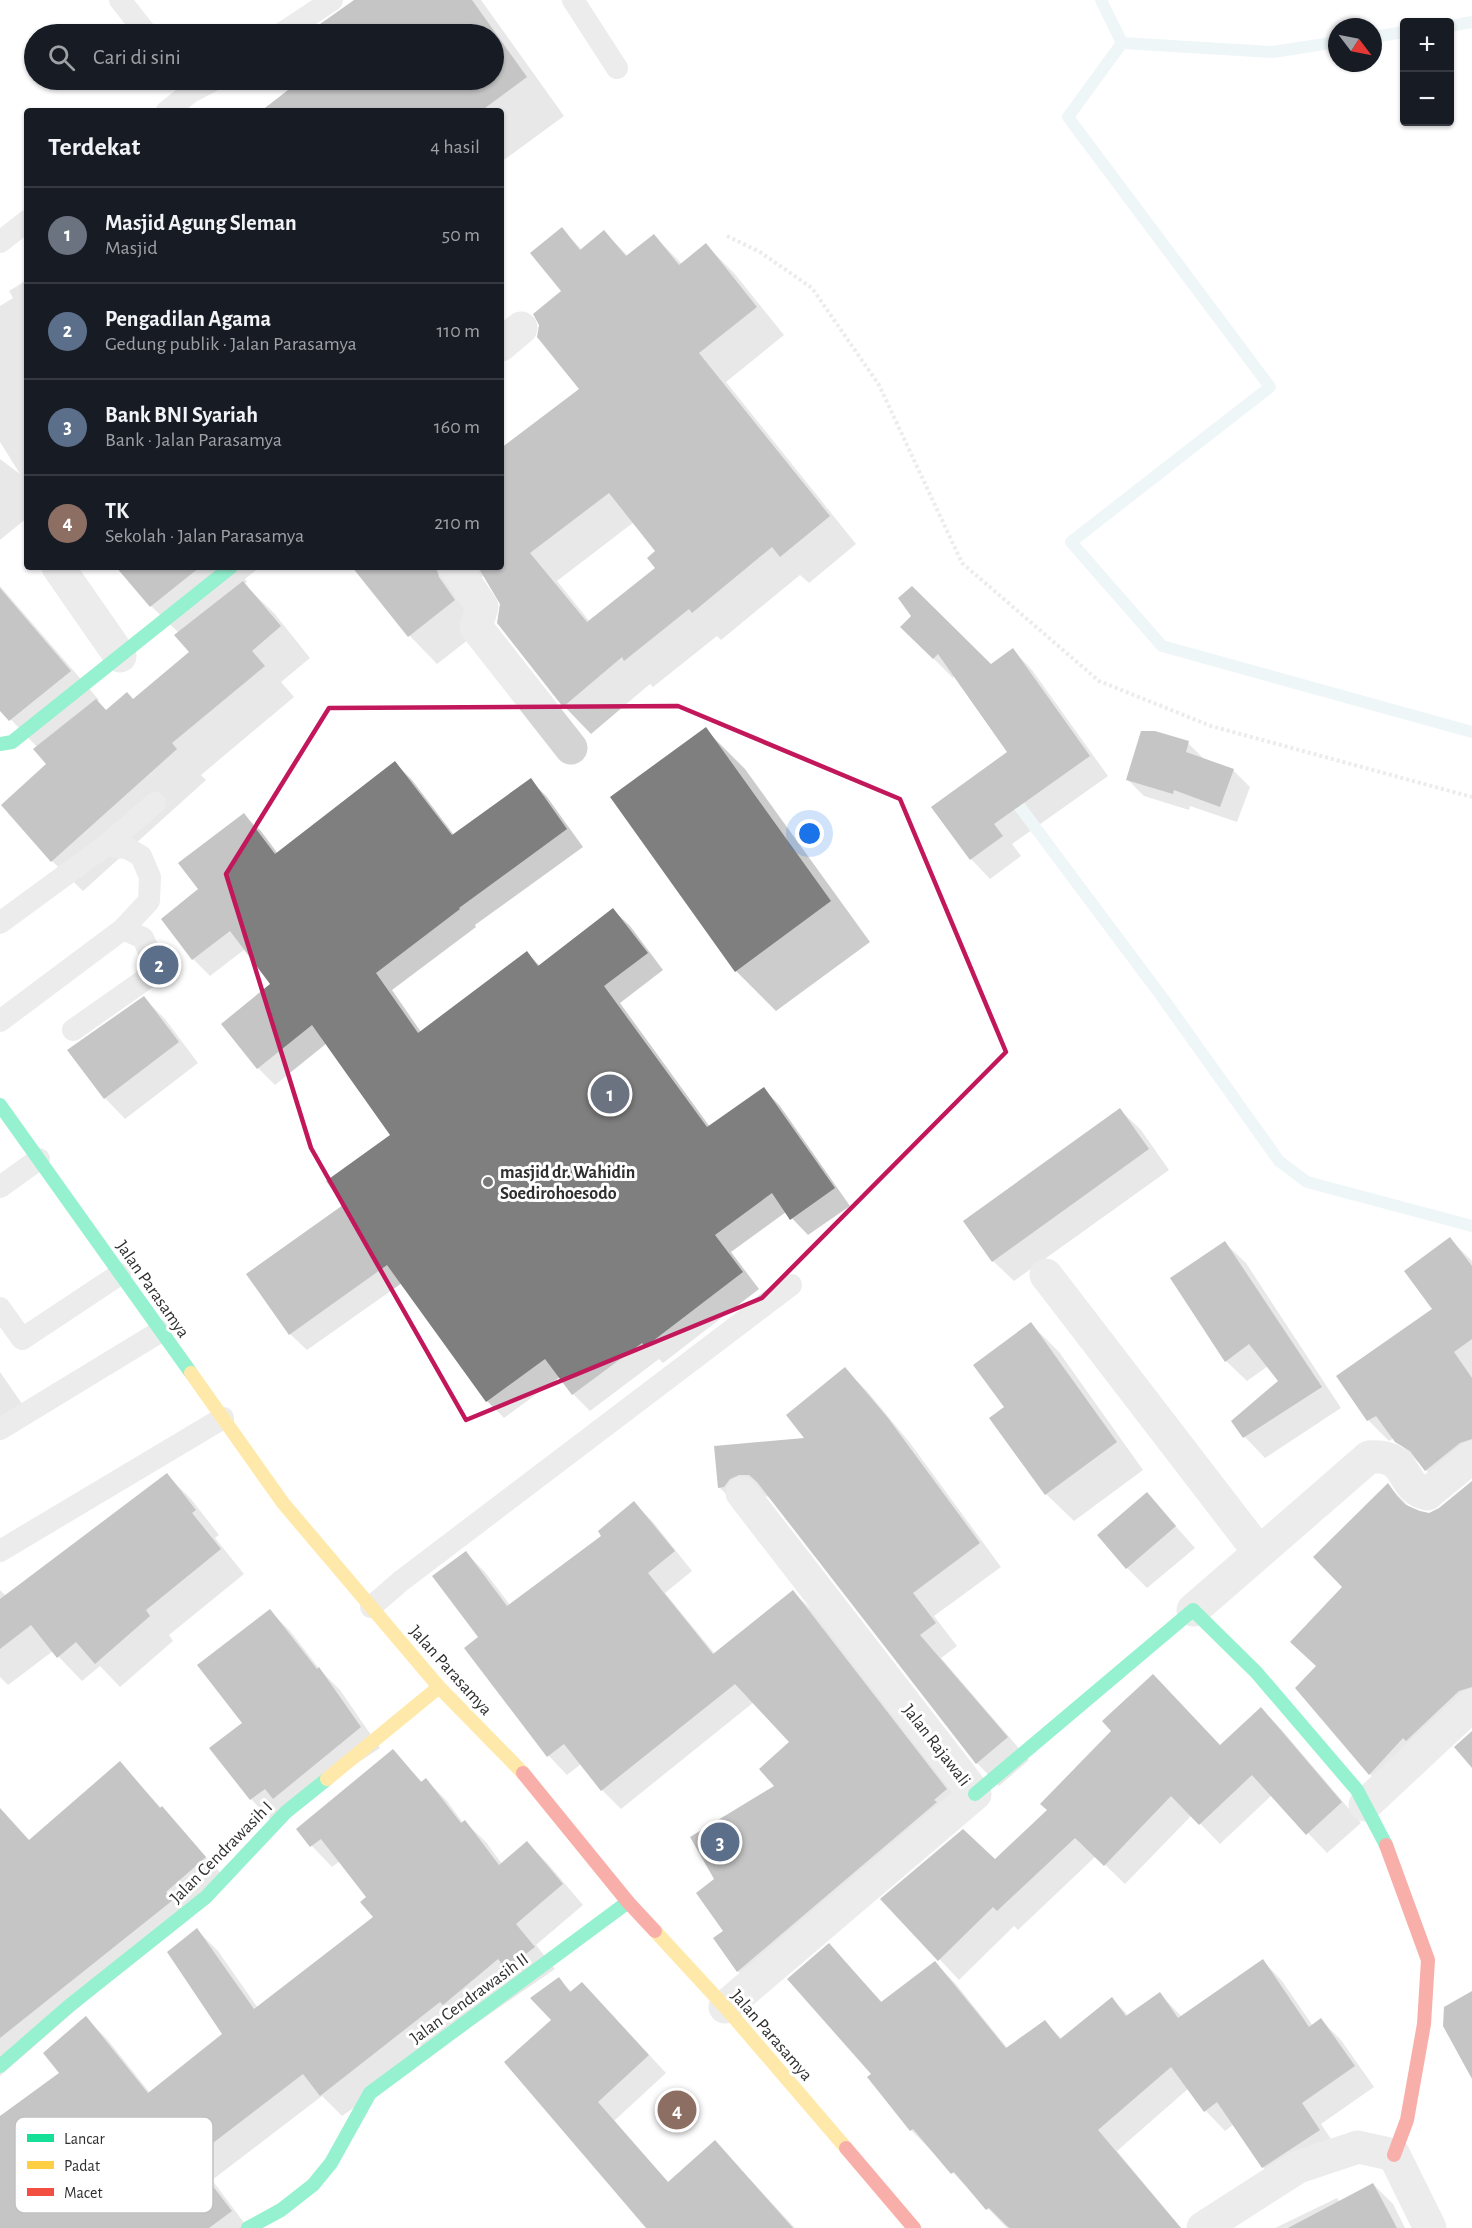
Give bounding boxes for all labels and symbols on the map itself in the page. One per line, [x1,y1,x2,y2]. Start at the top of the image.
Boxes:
north arrow [1328,18,1382,72]
your location [795,819,824,848]
pin: 2 [140,942,178,988]
pin: 1 [590,1072,630,1116]
place label: masjid dr. Wahidin Soedirohoesodo [500,1164,635,1203]
marker: masjid dr. Wahidin Soedirohoesodo [481,1175,495,1189]
street label: Jalan Parasamya [112,1238,192,1341]
street label: Jalan Parasamya [405,1622,495,1719]
street label: Jalan Rajawali [899,1701,974,1790]
street label: Jalan Cendrawasih I [167,1798,276,1907]
pin: 3 [700,1820,740,1864]
street label: Jalan Cendrawasih II [407,1950,532,2048]
street label: Jalan Parasamya [727,1987,815,2085]
pin: 4 [658,2088,696,2132]
legend [15,2117,213,2213]
text: Lancar [64,2131,105,2147]
text: Padat [64,2158,100,2174]
text: Macet [64,2185,102,2201]

